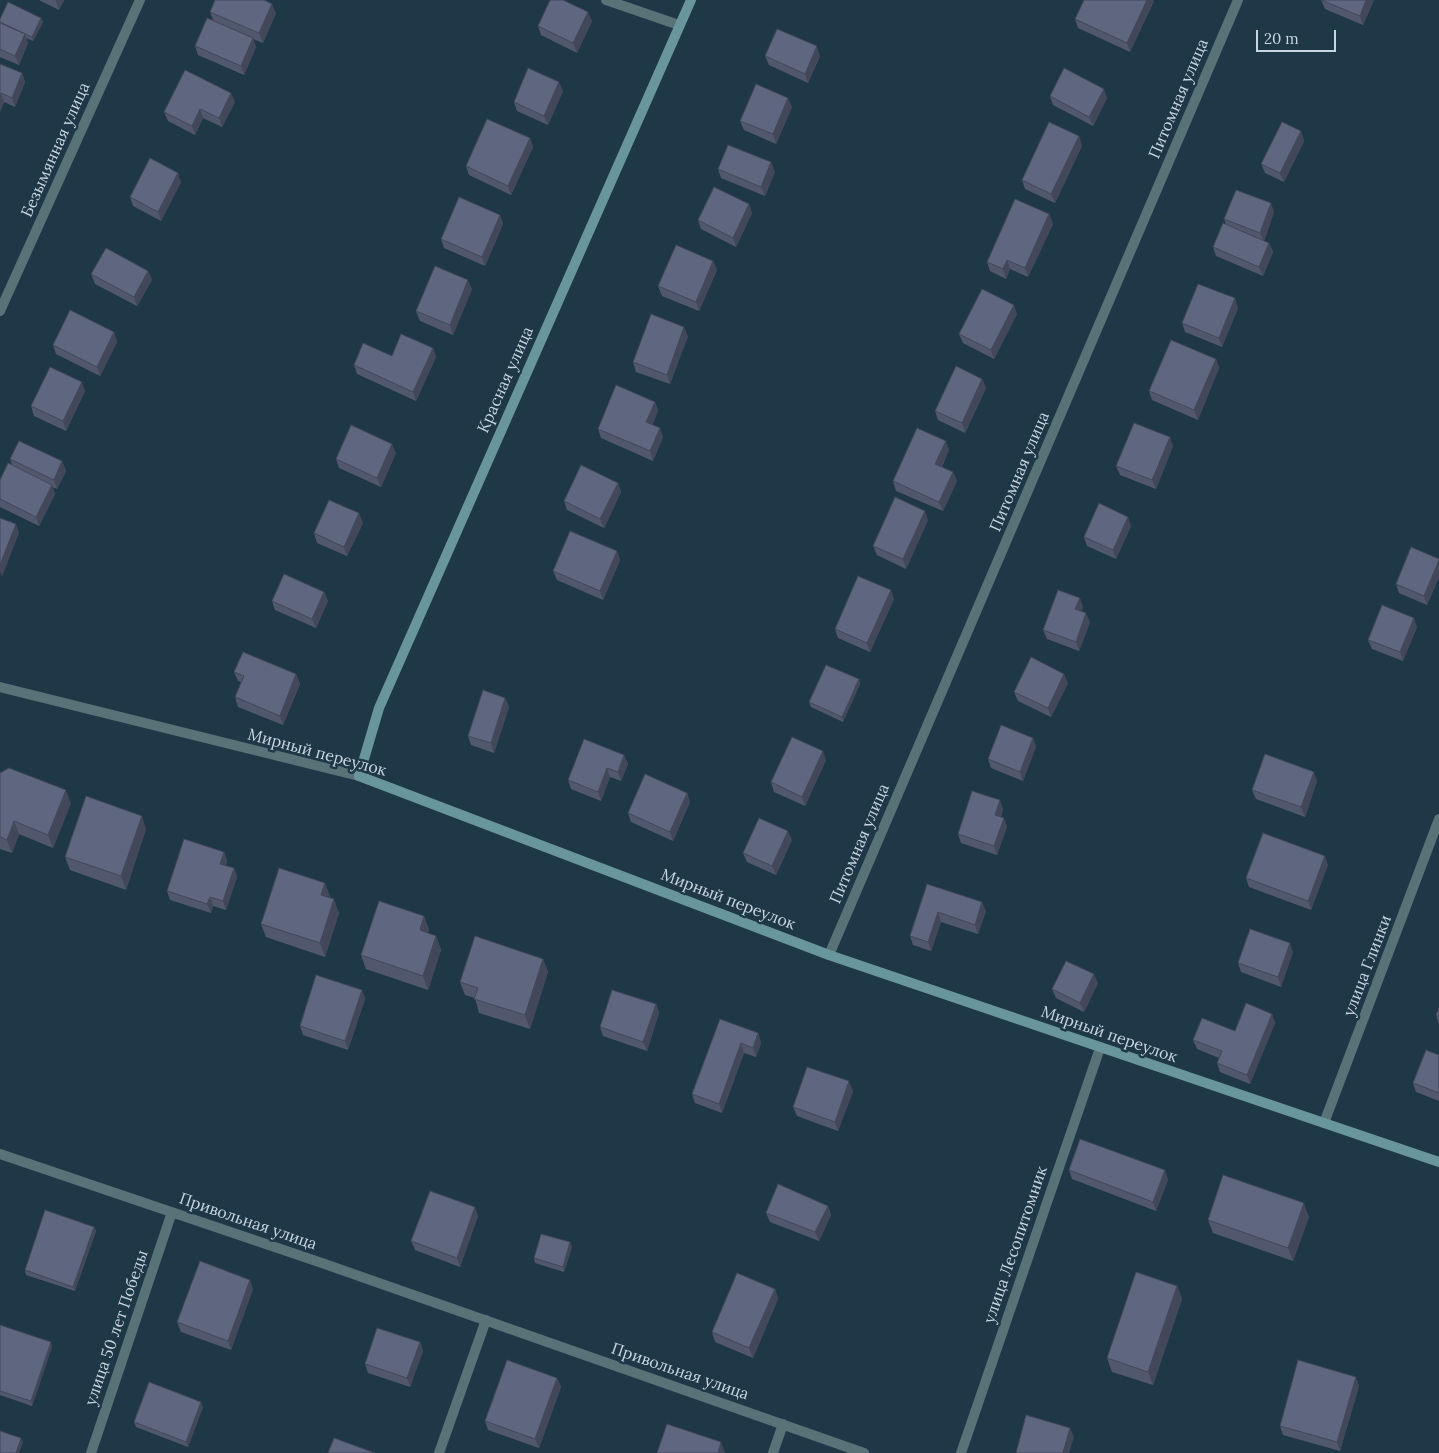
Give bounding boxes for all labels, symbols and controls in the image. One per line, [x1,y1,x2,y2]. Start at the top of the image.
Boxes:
scale bar [1259,20,1339,52]
text: 20 m [1264,29,1299,48]
street label: Питомная улица [1145,36,1213,162]
street label: Безымянная улица [18,80,94,220]
street label: Красная улица [474,324,538,436]
street label: Питомная улица [986,409,1054,535]
street label: Мирный переулок [246,725,388,781]
street label: Питомная улица [826,781,894,907]
street label: Мирный переулок [658,865,798,935]
street label: улица Глинки [1340,913,1396,1019]
street label: Мирный переулок [1038,1003,1180,1067]
street label: улица Лесопитомник [980,1164,1052,1326]
street label: Привольная улица [177,1189,319,1255]
street label: улица 50 лет Победы [81,1248,153,1408]
street label: Привольная улица [609,1339,751,1405]

